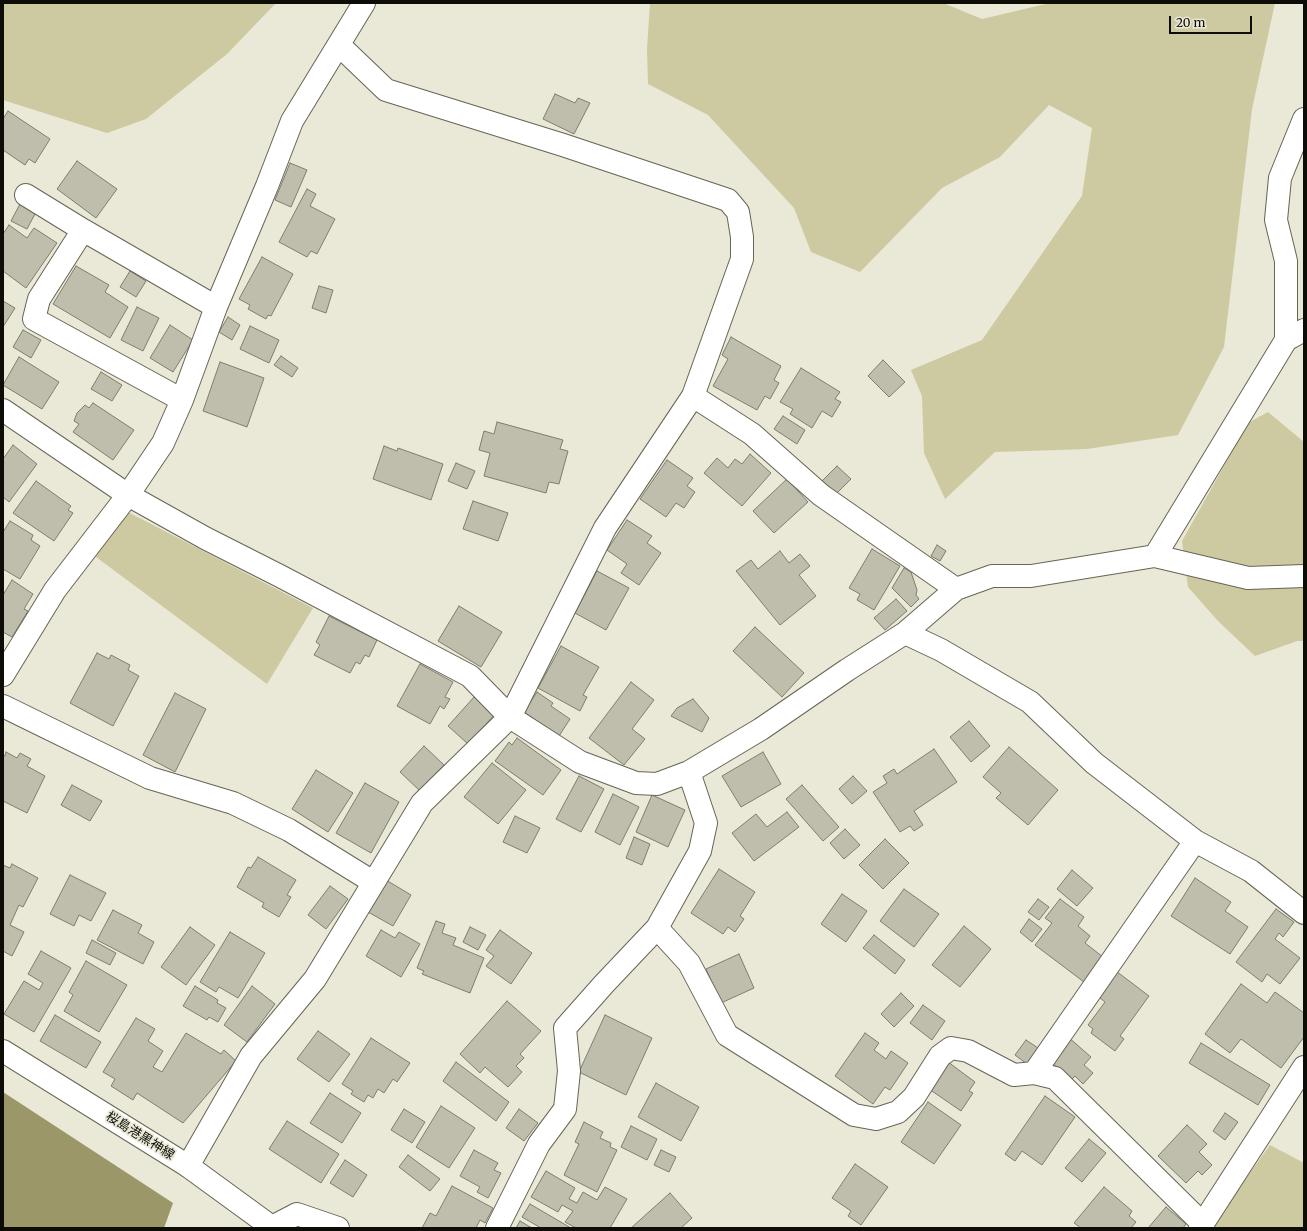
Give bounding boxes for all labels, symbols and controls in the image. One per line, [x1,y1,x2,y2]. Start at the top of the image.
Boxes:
scale bar [1171,8,1254,34]
text: 20 m [1176,15,1205,30]
street label: 桜島港黒神線 [103,1109,177,1163]

